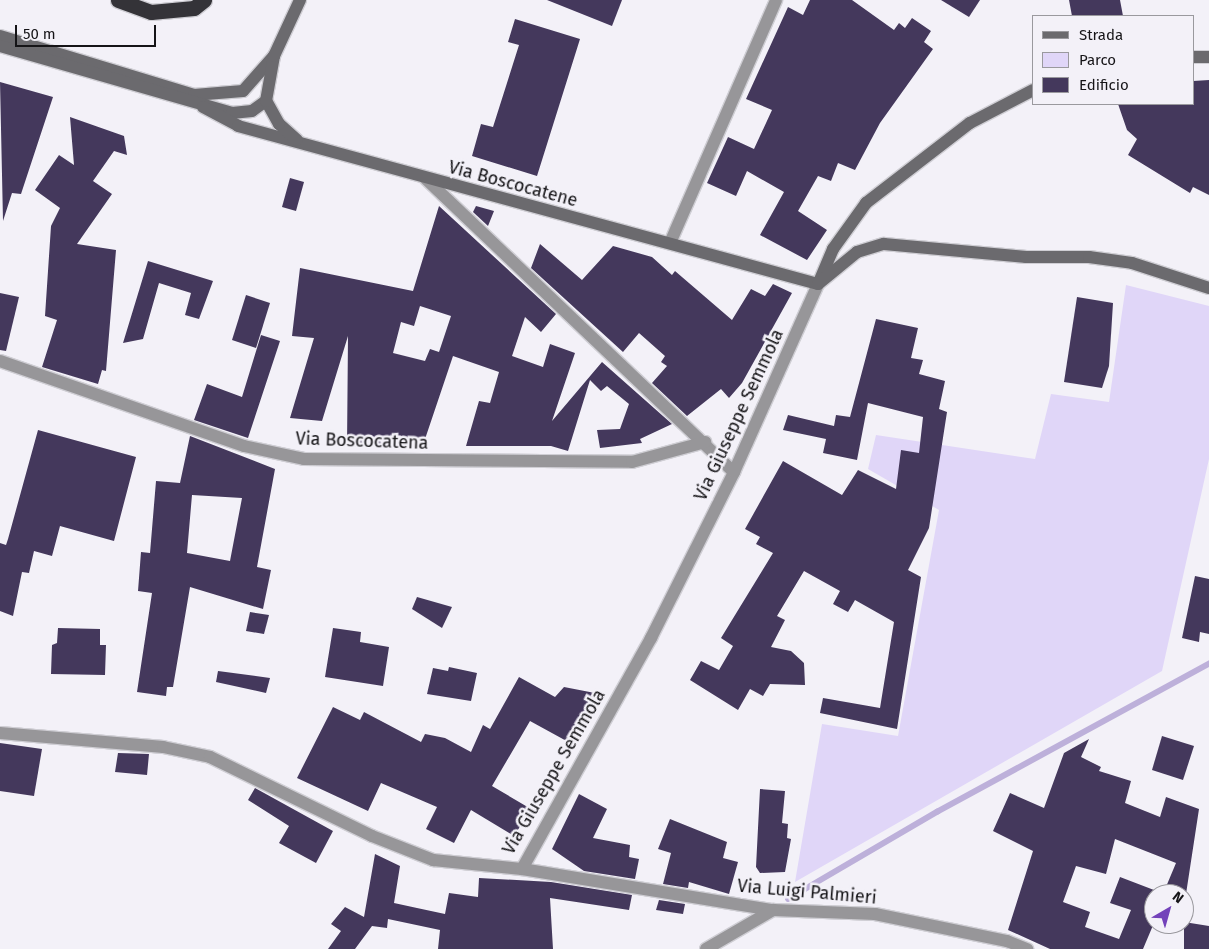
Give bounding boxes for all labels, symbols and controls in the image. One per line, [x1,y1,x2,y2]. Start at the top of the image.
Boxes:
scale bar [18,15,159,47]
legend [1032,15,1194,105]
text: 50 m [23,25,56,43]
text: Strada [1079,26,1123,44]
text: Parco [1079,51,1116,69]
text: Edificio [1079,76,1129,94]
street label: Via Boscocatene [446,156,580,212]
street label: Via Giuseppe Semmola [690,326,788,504]
street label: Via Boscocatena [295,428,429,454]
street label: Via Giuseppe Semmola [498,686,610,858]
street label: Via Luigi Palmieri [736,875,878,909]
north arrow [1144,884,1194,934]
text: N [1169,888,1187,907]

